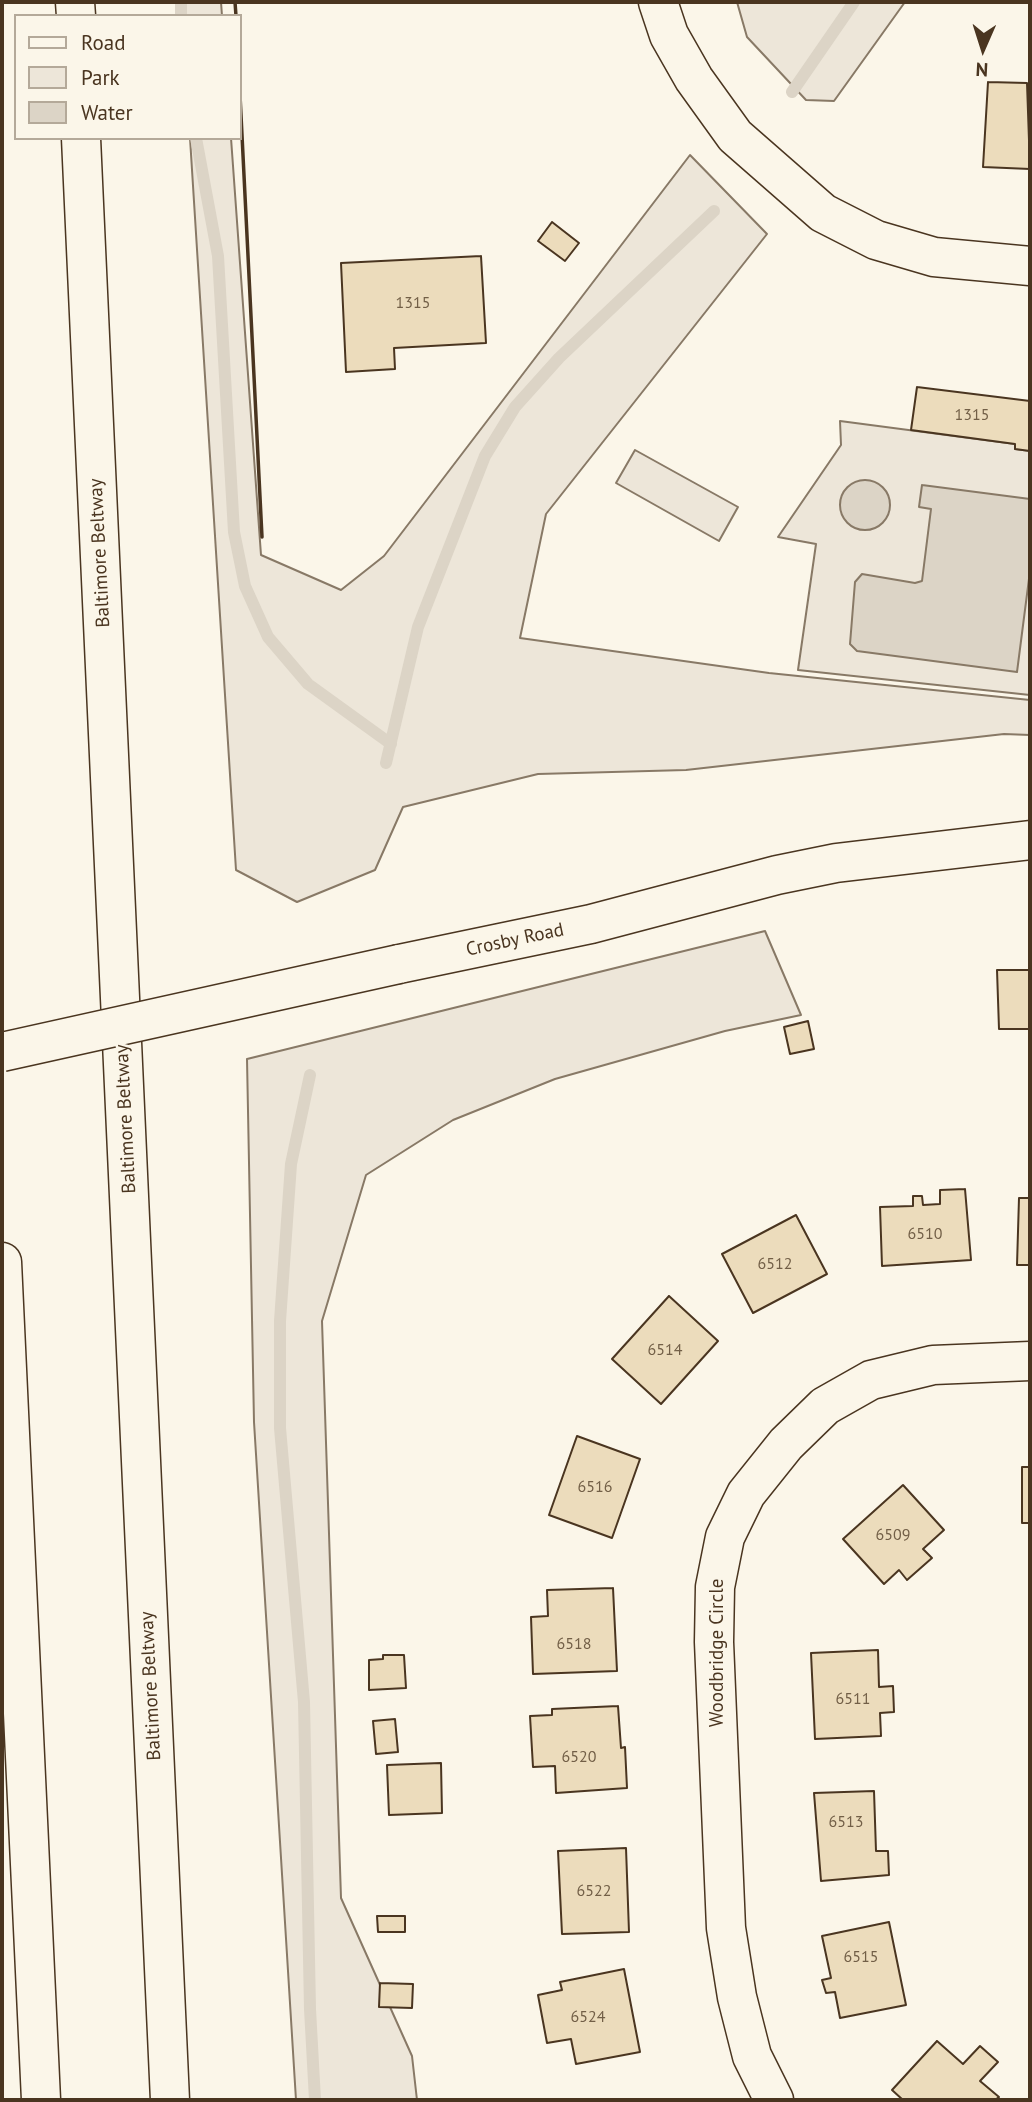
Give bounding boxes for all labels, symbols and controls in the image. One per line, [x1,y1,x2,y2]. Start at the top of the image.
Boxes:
legend [14,14,242,140]
north arrow [948,14,1018,84]
text: Road [81,29,125,56]
text: N [975,58,989,82]
text: Park [81,64,120,91]
text: Water [81,99,133,126]
house number: 1315 [396,293,430,313]
house number: 1315 [955,405,989,425]
street label: Baltimore Beltway [85,478,115,628]
street label: Crosby Road [464,919,566,961]
street label: Baltimore Beltway [111,1044,141,1194]
house number: 6510 [908,1224,942,1244]
house number: 6512 [758,1254,792,1274]
house number: 6514 [648,1340,682,1360]
house number: 6516 [578,1477,612,1497]
house number: 6509 [876,1525,910,1545]
street label: Woodbridge Circle [707,1579,729,1727]
street label: Baltimore Beltway [136,1611,166,1761]
house number: 6518 [557,1634,591,1654]
house number: 6511 [836,1689,870,1709]
house number: 6520 [562,1747,596,1767]
house number: 6513 [829,1812,863,1832]
house number: 6522 [577,1881,611,1901]
house number: 6515 [844,1947,878,1967]
house number: 6524 [571,2007,605,2027]

